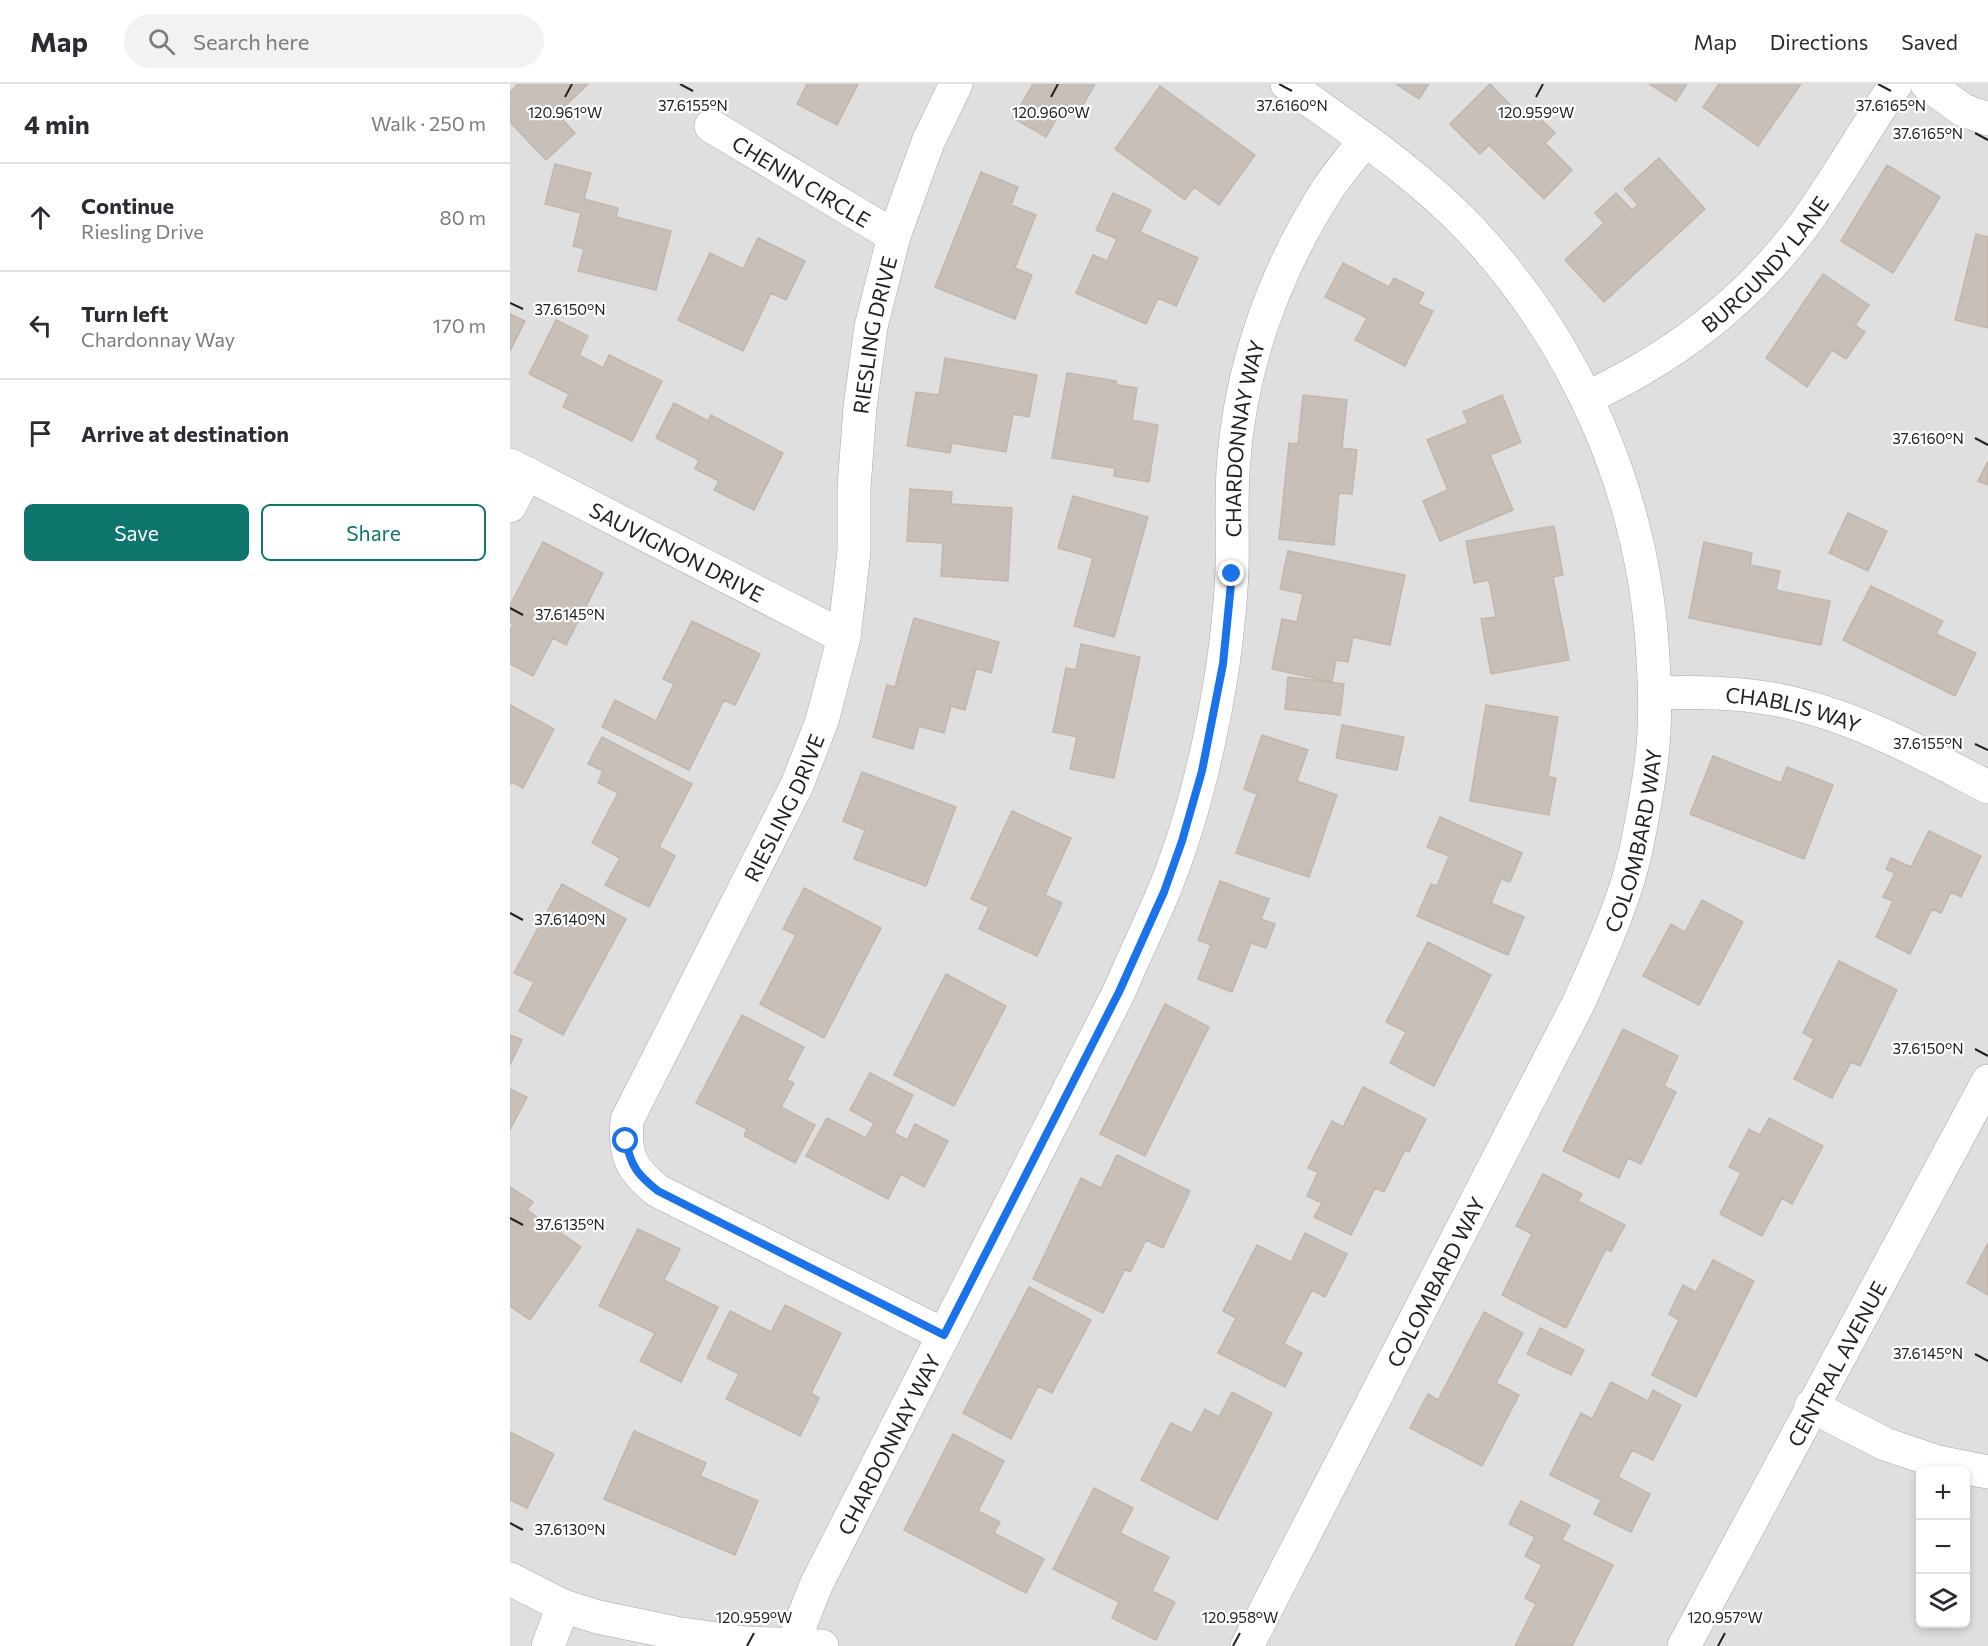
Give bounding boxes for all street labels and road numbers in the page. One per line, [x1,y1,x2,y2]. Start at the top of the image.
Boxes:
street label: CHENIN CIRCLE [728,129,876,232]
street label: BURGUNDY LANE [1696,191,1833,337]
street label: RIESLING DRIVE [847,253,901,415]
street label: CHARDONNAY WAY [1220,336,1269,538]
street label: SAUVIGNON DRIVE [586,496,768,606]
street label: CHABLIS WAY [1725,681,1865,737]
street label: RIESLING DRIVE [738,730,828,885]
street label: COLOMBARD WAY [1598,747,1665,936]
street label: COLOMBARD WAY [1381,1192,1489,1371]
street label: CENTRAL AVENUE [1781,1276,1891,1450]
street label: CHARDONNAY WAY [832,1349,945,1538]

